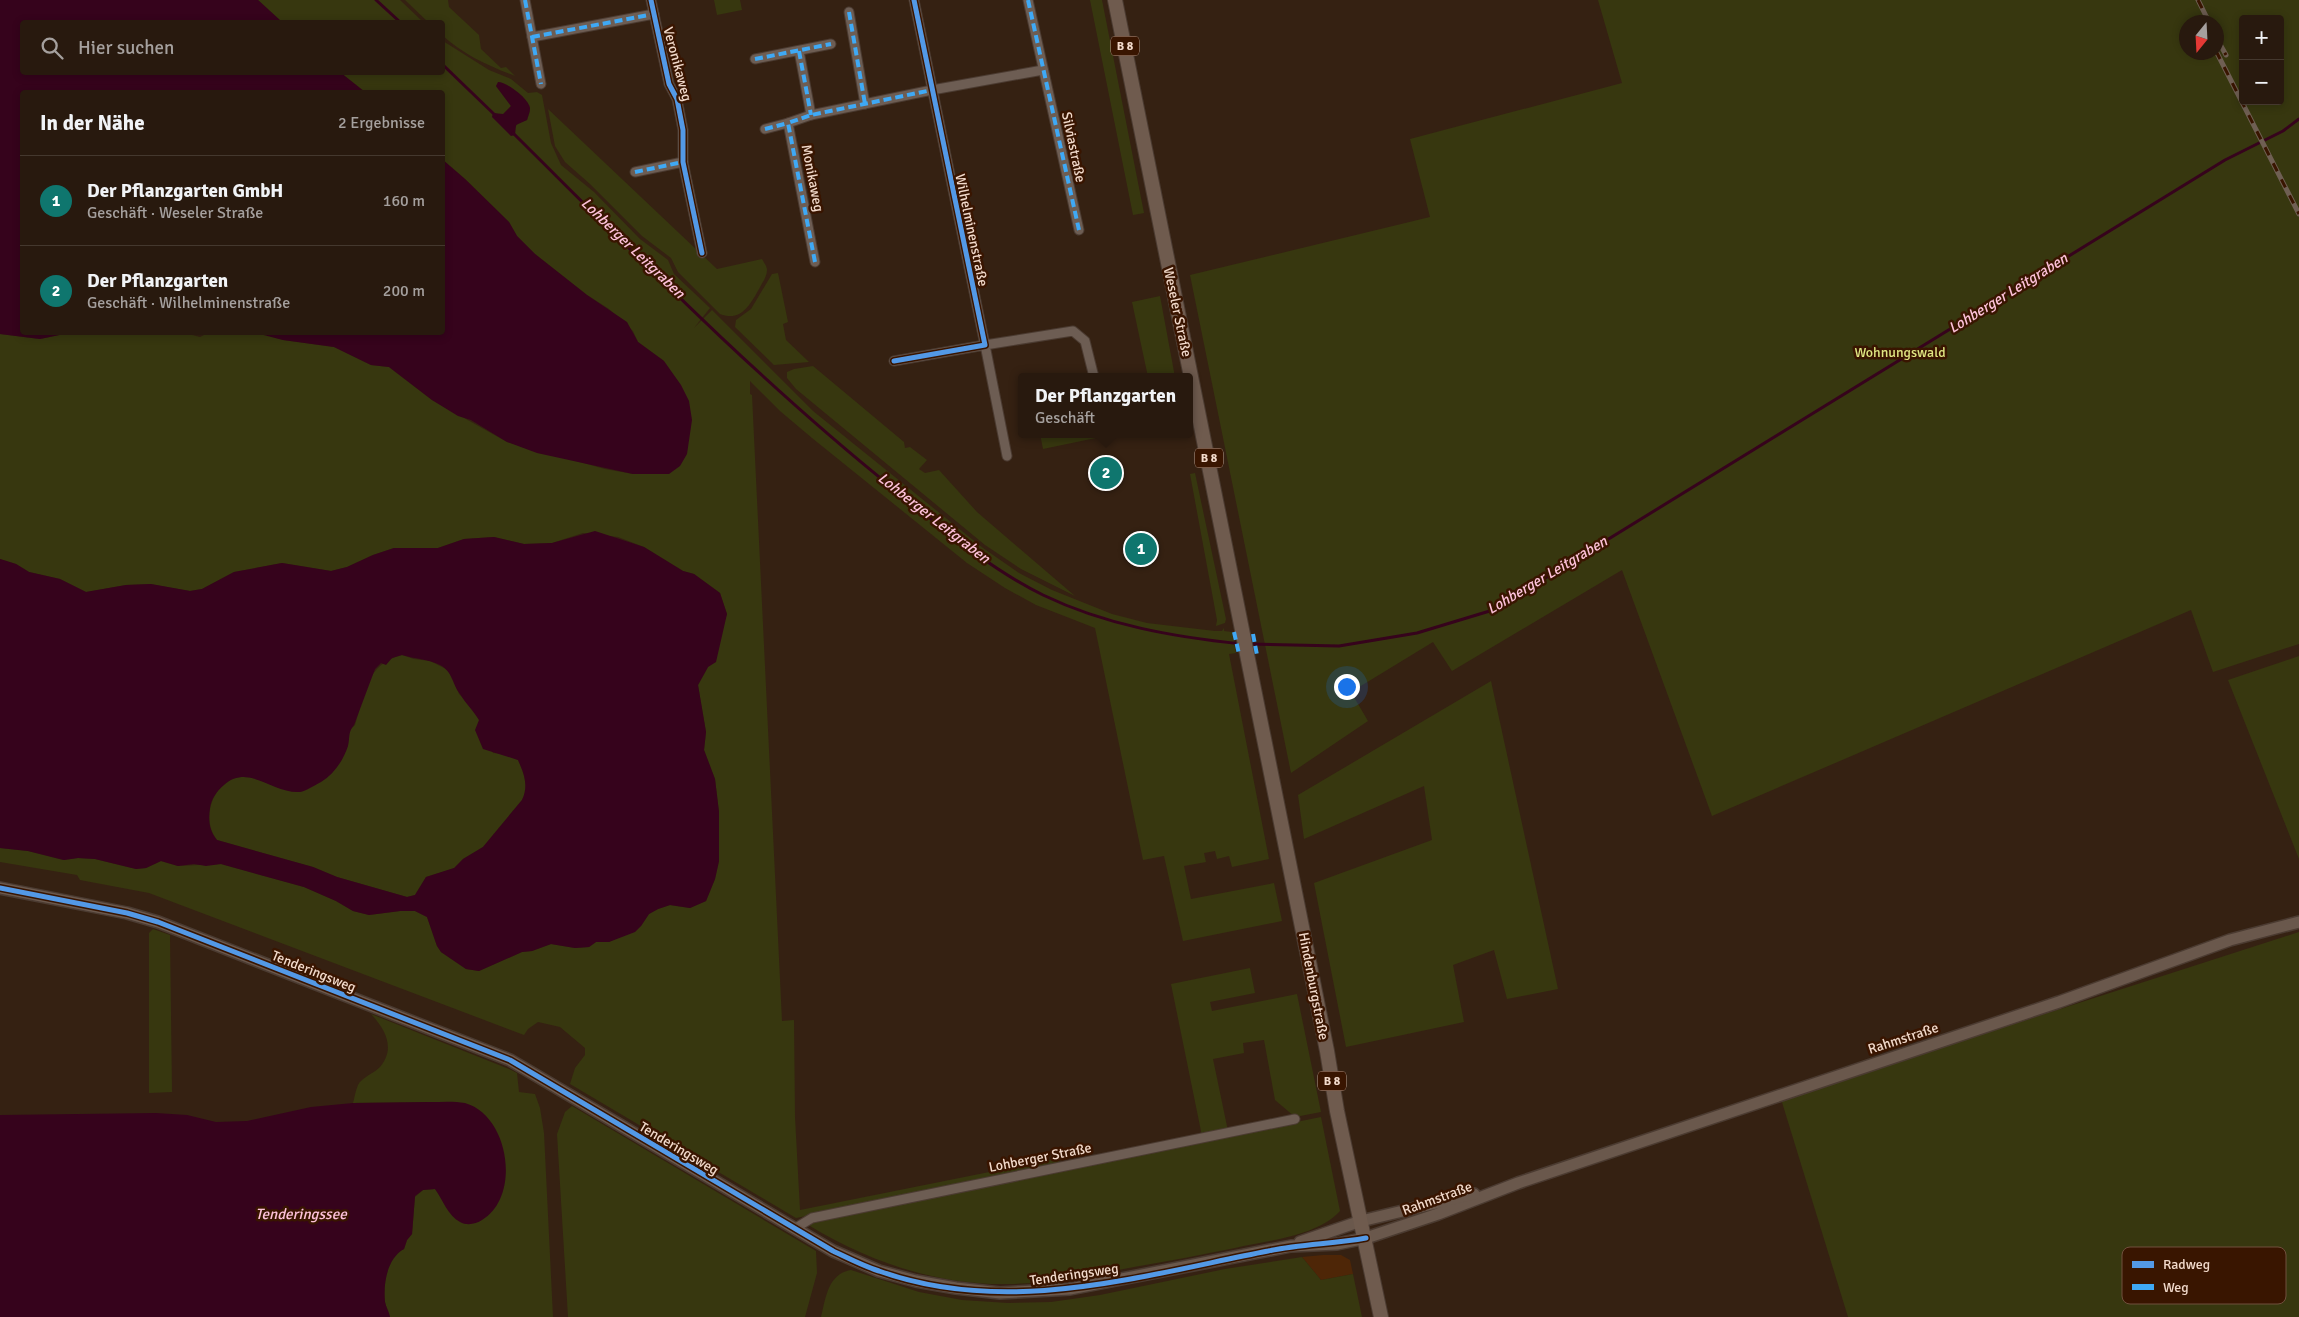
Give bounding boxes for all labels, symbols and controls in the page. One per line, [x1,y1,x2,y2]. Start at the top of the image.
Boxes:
north arrow [2179,15,2224,60]
map controls [2239,15,2284,105]
button: + [2239,15,2284,60]
search box [20,20,445,75]
street label: Veronikaweg [659,25,696,103]
icon: search [38,34,66,62]
text: Hier suchen [78,36,174,60]
road number: B 8 [1111,36,1139,56]
button: − [2239,60,2284,105]
text: In der Nähe [40,110,145,136]
street label: Silviastraße [1058,110,1089,184]
text: 2 Ergebnisse [338,113,425,133]
street label: Monikaweg [798,143,827,213]
street label: Wilhelminenstraße [951,172,992,288]
text: Der Pflanzgarten GmbH [87,179,283,203]
text: 1 [52,191,60,211]
text: 160 m [383,191,425,211]
water label: Lohberger Leitgraben [577,194,689,303]
text: Geschäft · Weseler Straße [87,203,263,223]
water label: Lohberger Leitgraben [1945,249,2072,337]
street label: Weseler Straße [1160,266,1195,359]
text: Der Pflanzgarten [87,269,228,293]
text: 2 [52,281,60,301]
text: 200 m [383,281,425,301]
text: Geschäft · Wilhelminenstraße [87,293,290,313]
park label: Wohnungswald [1854,344,1946,361]
popup [1018,373,1193,438]
text: Der Pflanzgarten [1035,384,1176,408]
text: Geschäft [1035,408,1095,428]
road number: B 8 [1195,448,1223,468]
pin: 2 [1090,454,1122,492]
water label: Lohberger Leitgraben [874,469,994,568]
pin: 1 [1125,530,1157,568]
water label: Lohberger Leitgraben [1484,532,1611,618]
your location [1334,674,1360,700]
street label: Hindenburgstraße [1295,931,1332,1041]
street label: Tenderingsweg [269,947,358,996]
street label: Rahmstraße [1866,1019,1941,1058]
road number: B 8 [1318,1072,1346,1090]
street label: Tenderingsweg [636,1118,721,1179]
street label: Lohberger Straße [987,1139,1093,1176]
street label: Rahmstraße [1400,1178,1474,1219]
water label: Tenderingssee [255,1205,348,1223]
legend [2122,1247,2286,1304]
text: Radweg [2163,1256,2210,1273]
street label: Tenderingsweg [1029,1260,1120,1289]
text: Weg [2163,1279,2189,1296]

